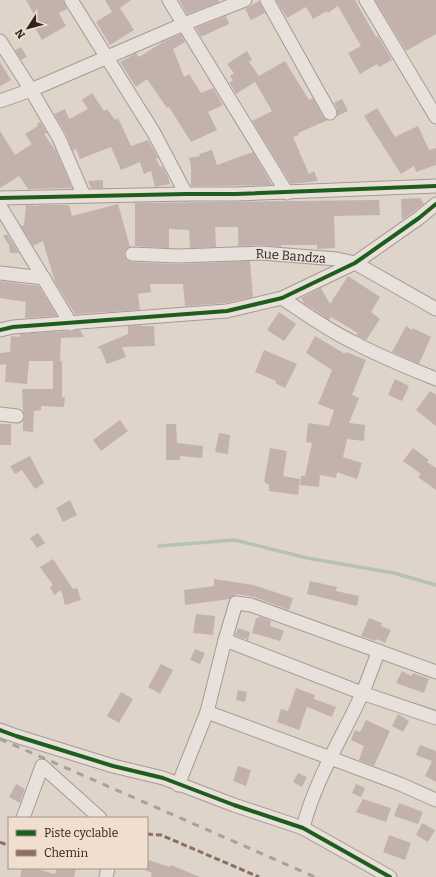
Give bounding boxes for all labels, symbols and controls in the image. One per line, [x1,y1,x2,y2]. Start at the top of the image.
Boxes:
north arrow [8,8,48,48]
text: N [12,26,28,41]
street label: Rue Bandza [255,245,327,266]
legend [8,817,148,869]
text: Piste cyclable [44,826,118,840]
text: Chemin [44,846,88,860]

